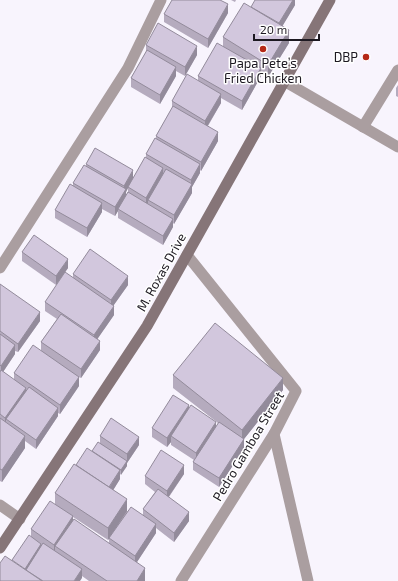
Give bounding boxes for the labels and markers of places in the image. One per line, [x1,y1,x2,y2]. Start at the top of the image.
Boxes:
marker: Papa Pete’s Fried Chicken [258,44,268,54]
place label: DBP [334,49,358,65]
marker: DBP [361,52,371,62]
place label: Papa Pete’s Fried Chicken [224,55,302,86]

